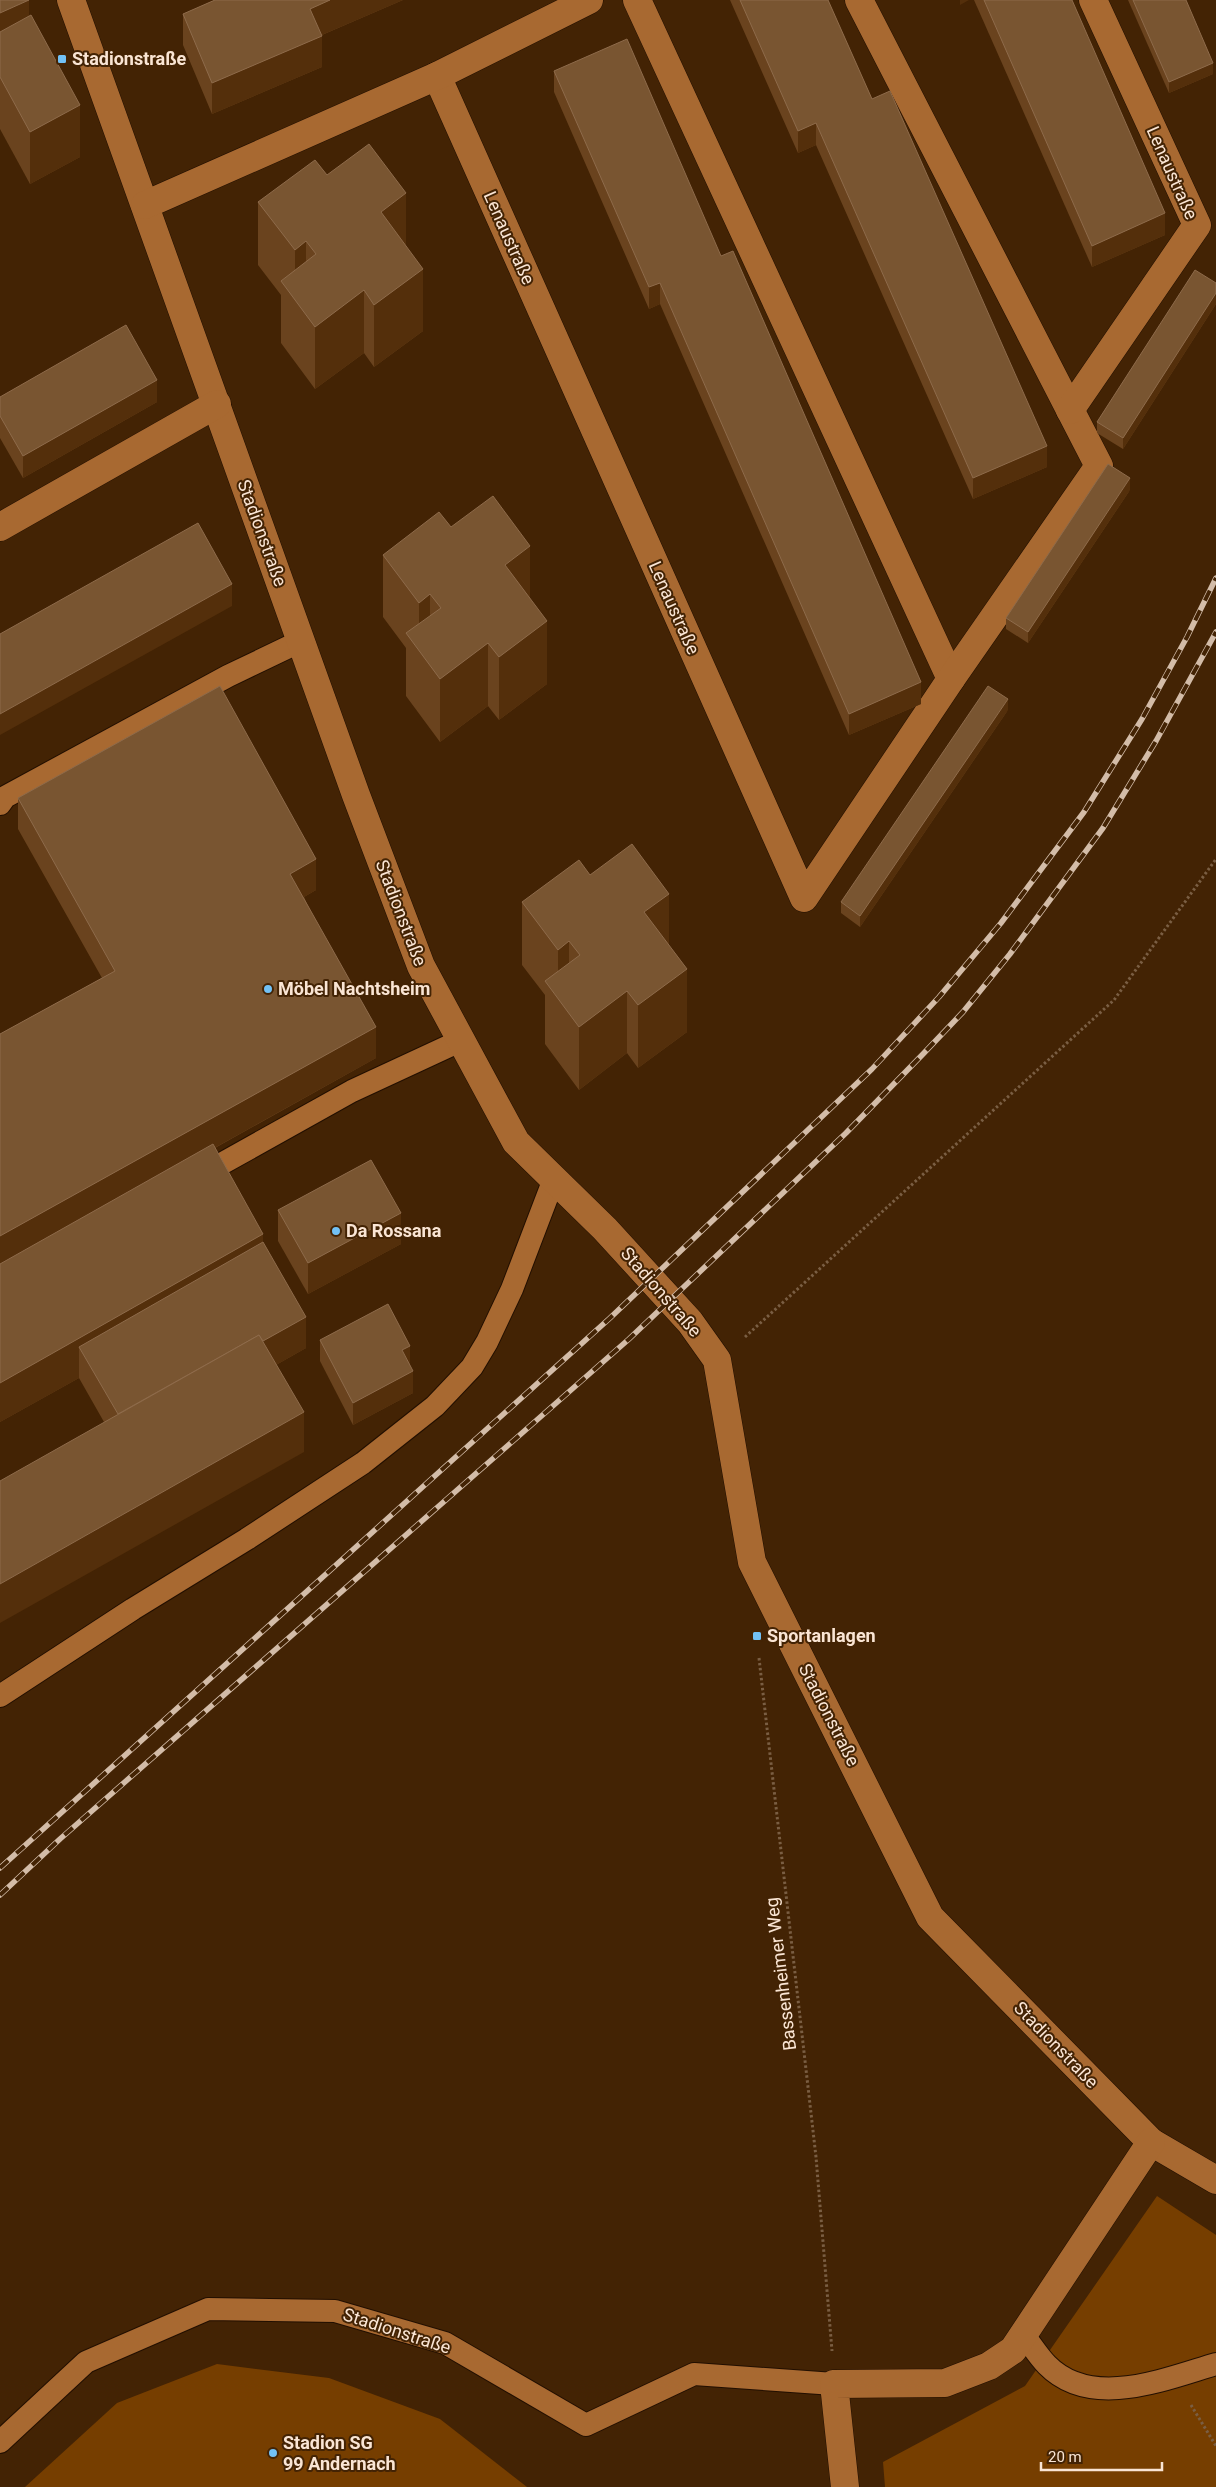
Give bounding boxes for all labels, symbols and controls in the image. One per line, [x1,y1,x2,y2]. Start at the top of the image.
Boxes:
place label: Stadionstraße [72,48,187,69]
marker: Stadionstraße [56,53,68,65]
street label: Lenaustraße [1143,123,1202,223]
street label: Lenaustraße [480,188,539,288]
street label: Stadionstraße [233,477,292,589]
street label: Lenaustraße [645,558,704,658]
street label: Stadionstraße [372,857,431,969]
place label: Möbel Nachtsheim [278,978,430,999]
marker: Möbel Nachtsheim [262,983,274,995]
place label: Da Rossana [346,1220,442,1241]
marker: Da Rossana [330,1225,342,1237]
street label: Stadionstraße [617,1242,706,1341]
place label: Sportanlagen [767,1625,876,1646]
marker: Sportanlagen [751,1630,763,1642]
street label: Stadionstraße [795,1660,864,1769]
street label: Bassenheimer Weg [761,1896,800,2052]
street label: Stadionstraße [1010,1997,1103,2092]
street label: Stadionstraße [341,2303,454,2358]
place label: Stadion SG 99 Andernach [283,2432,396,2474]
scale bar [1041,2440,1162,2472]
marker: Stadion SG 99 Andernach [267,2447,279,2459]
text: 20 m [1048,2448,1082,2466]

